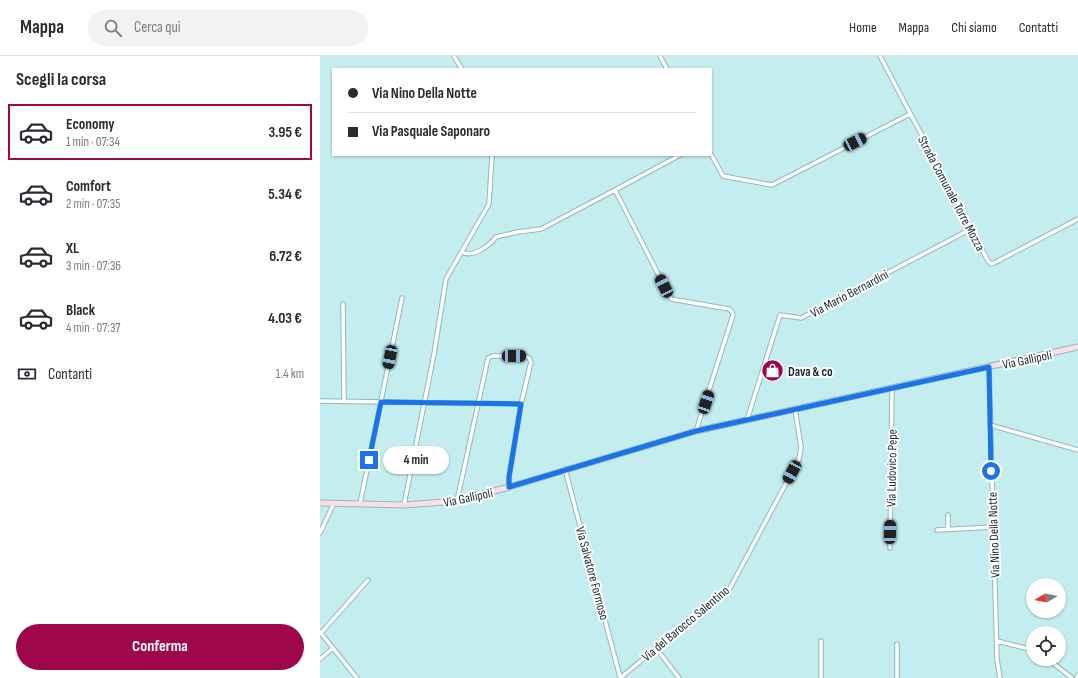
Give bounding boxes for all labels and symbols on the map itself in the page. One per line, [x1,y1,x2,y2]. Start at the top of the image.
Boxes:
car [842,131,868,153]
street label: Strada Comunale Torre Mozza [914,133,988,254]
street label: Via Mario Bernardini [808,267,891,321]
car [653,273,675,299]
car [382,344,398,370]
street label: Via Gallipoli [1001,347,1053,373]
car [502,350,526,362]
shop icon: Dava & co [760,358,786,384]
place label: Dava & co [788,364,833,380]
car [697,389,715,415]
street label: Via Ludovico Pepe [883,429,901,507]
callout: 4 min [383,446,449,474]
route end [360,451,378,469]
car [781,459,803,485]
route start [982,462,1000,480]
street label: Via Gallipoli [442,485,494,511]
street label: Via Nino Della Notte [985,492,1003,578]
car [884,520,896,544]
street label: Via Salvatore Formoso [572,525,612,622]
north arrow [1026,578,1066,618]
street label: Via del Barocco Salentino [639,583,733,665]

